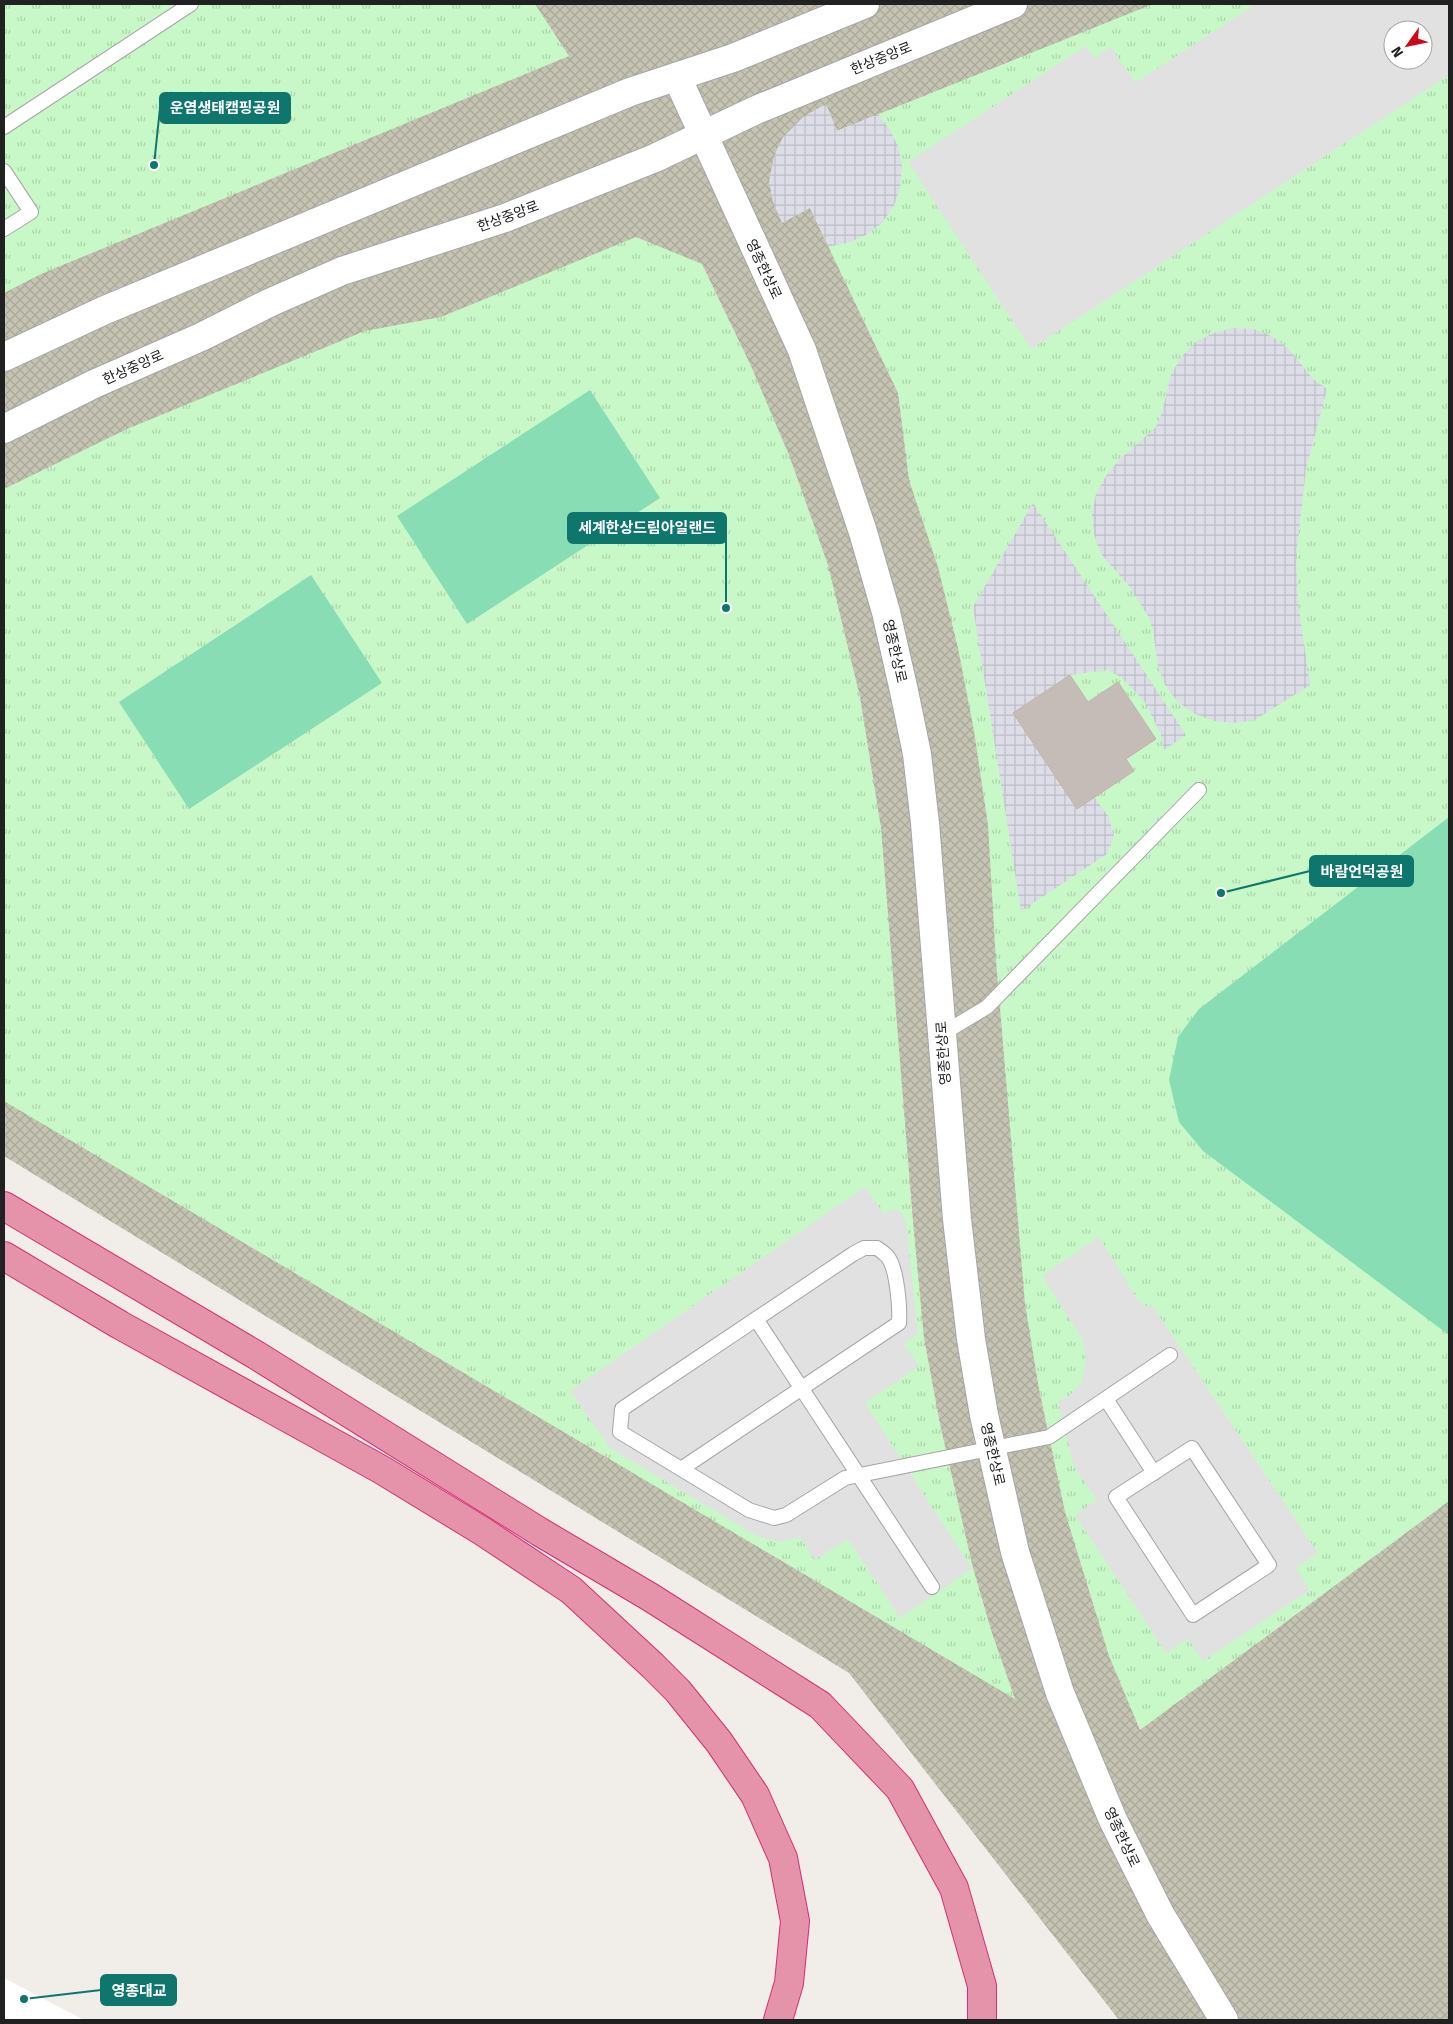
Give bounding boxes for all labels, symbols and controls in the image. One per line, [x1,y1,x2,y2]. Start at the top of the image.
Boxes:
north arrow [1383,20,1433,70]
street label: 한상중앙로 [848,38,914,78]
text: N [1388,43,1407,60]
callout: 운염생태캠핑공원 [160,93,290,123]
text: 운염생태캠핑공원 [170,99,280,117]
street label: 한상중앙로 [475,197,541,235]
street label: 영종한상로 [742,236,785,302]
street label: 한상중앙로 [100,347,166,388]
callout: 세계한상드림아일랜드 [568,513,726,543]
text: 세계한상드림아일랜드 [578,519,716,537]
street label: 영종한상로 [879,618,910,685]
callout: 바람언덕공원 [1310,856,1413,886]
text: 바람언덕공원 [1321,863,1403,881]
street label: 영종한상로 [933,1020,954,1086]
street label: 영종한상로 [977,1421,1008,1488]
street label: 영종한상로 [1100,1804,1143,1870]
callout: 영종대교 [101,1975,176,2005]
text: 영종대교 [111,1982,167,2000]

